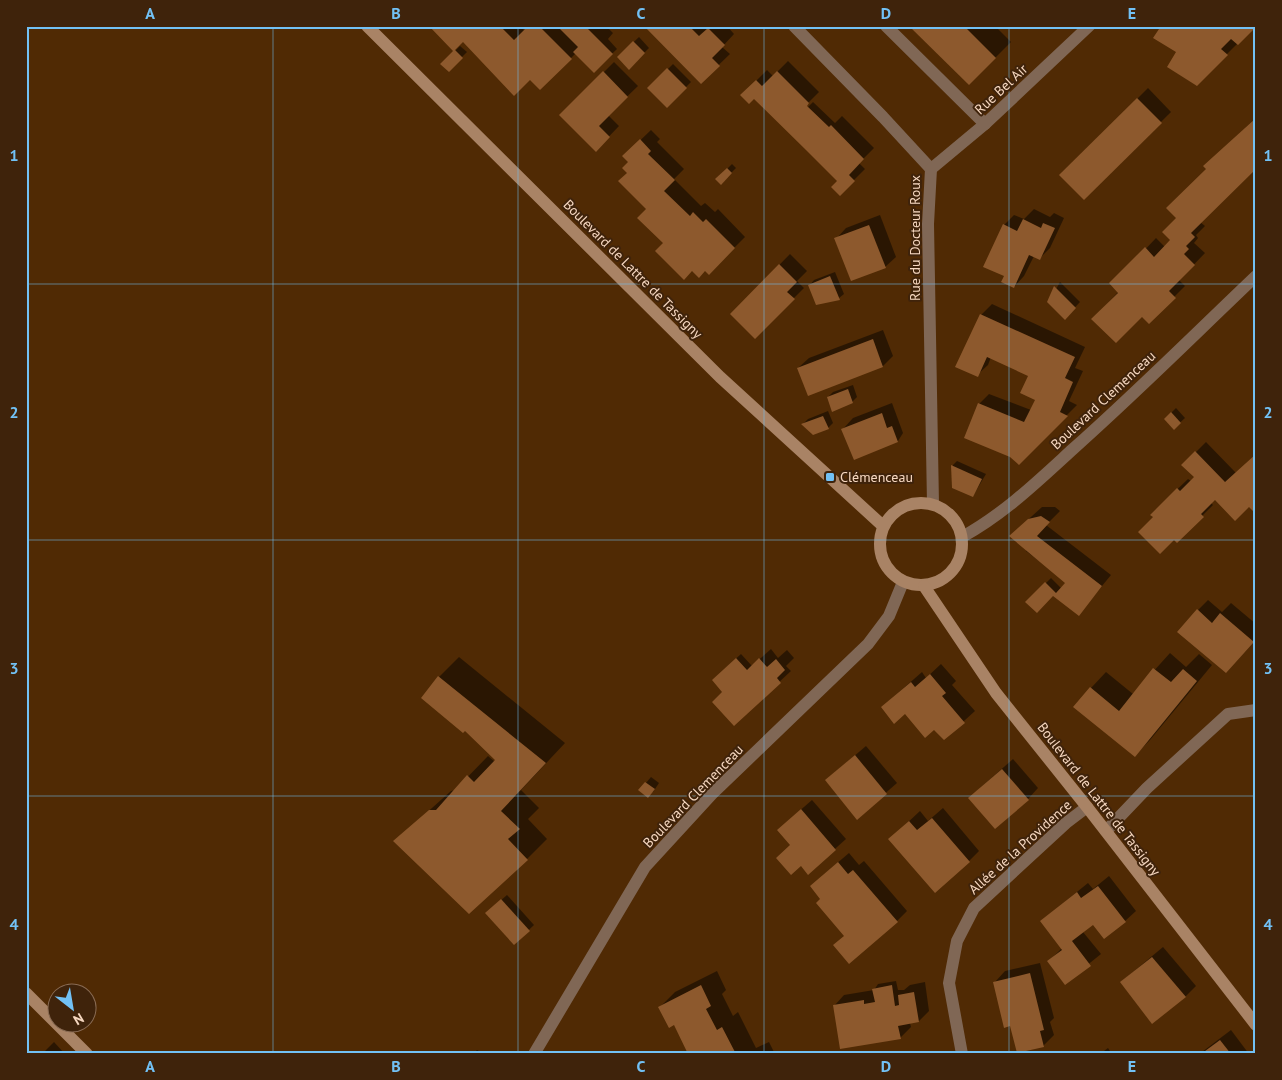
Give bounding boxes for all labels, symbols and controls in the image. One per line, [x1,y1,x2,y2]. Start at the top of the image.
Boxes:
text: A [145,3,155,23]
text: B [391,3,401,23]
text: C [637,3,646,23]
text: D [881,3,891,23]
text: E [1128,3,1136,23]
street label: Rue Bel Air [971,60,1031,118]
text: 1 [9,145,19,165]
text: 1 [1263,145,1273,165]
street label: Rue du Docteur Roux [906,175,924,301]
street label: Boulevard de Lattre de Tassigny [560,196,707,343]
street label: Boulevard Clemenceau [1047,347,1159,453]
text: 2 [9,402,19,422]
text: 2 [1263,402,1273,422]
place label: Clémenceau [840,468,913,486]
marker: Clémenceau [824,471,836,483]
text: 3 [9,658,19,678]
text: 3 [1263,658,1273,678]
street label: Boulevard de Lattre de Tassigny [1034,719,1165,880]
street label: Boulevard Clemenceau [639,741,747,851]
street label: Allée de la Providence [965,796,1075,898]
text: 4 [9,914,19,934]
text: 4 [1263,914,1273,934]
north arrow [48,982,98,1032]
text: N [70,1009,87,1029]
text: A [145,1056,155,1076]
text: B [391,1056,401,1076]
text: C [637,1056,646,1076]
text: D [881,1056,891,1076]
text: E [1128,1056,1136,1076]

